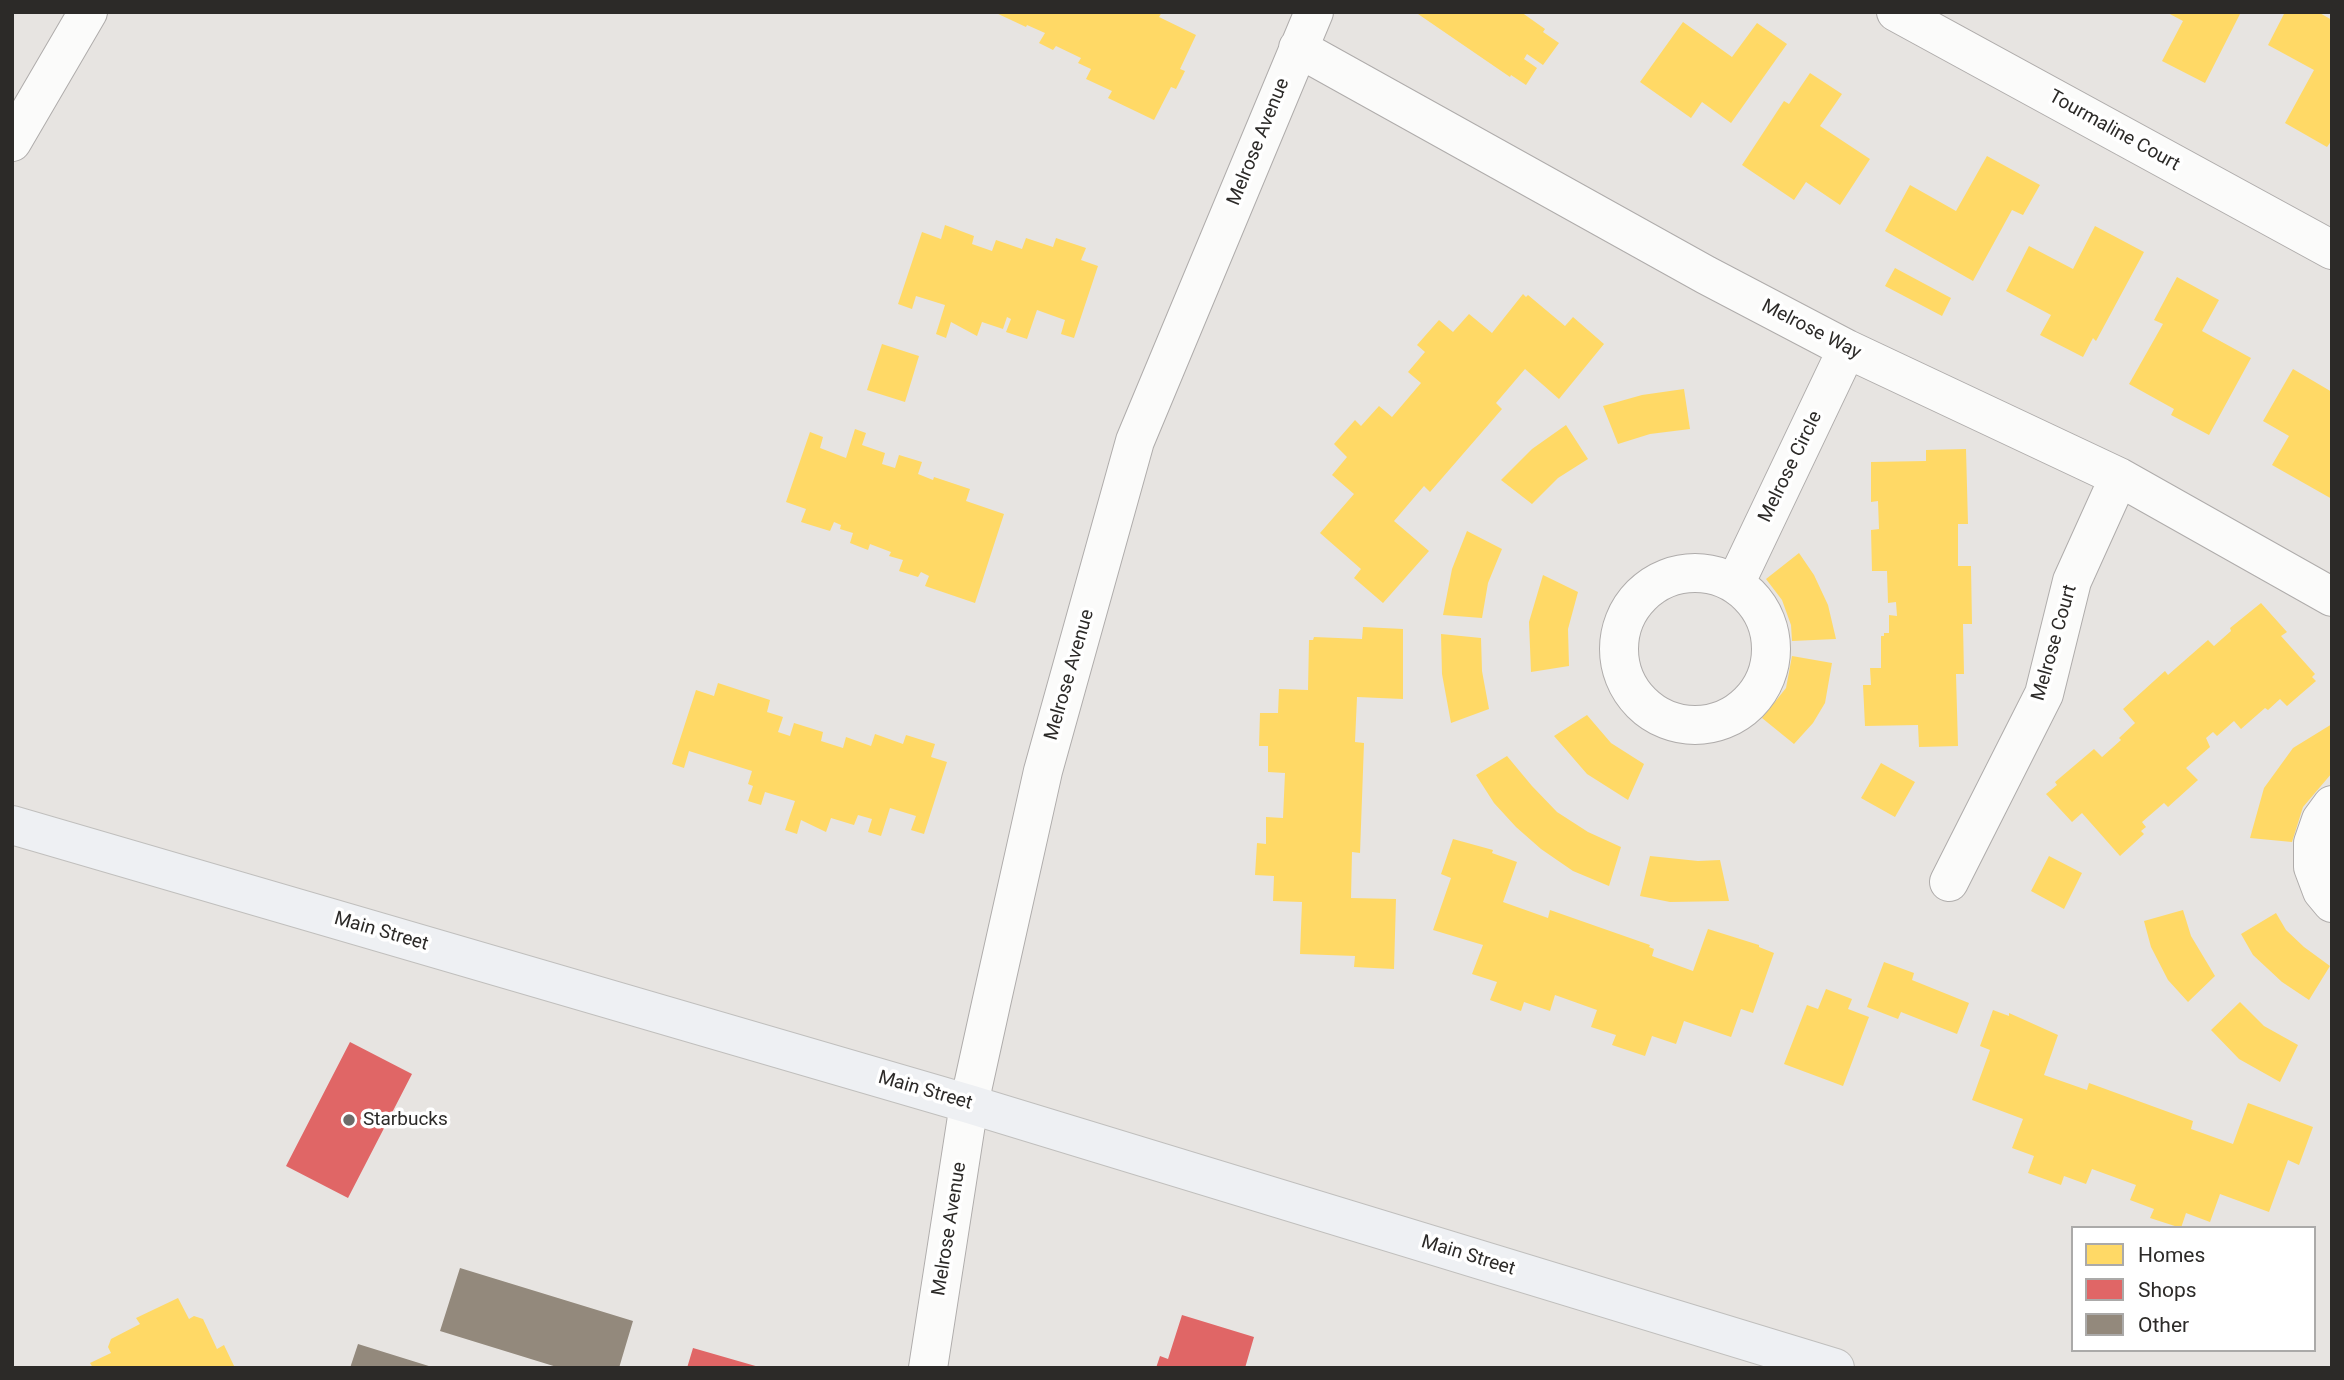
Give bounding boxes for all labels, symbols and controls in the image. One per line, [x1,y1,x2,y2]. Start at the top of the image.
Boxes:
street label: Melrose Avenue [1223,75,1295,209]
street label: Tourmaline Court [2044,86,2184,176]
street label: Melrose Way [1757,295,1865,365]
street label: Melrose Circle [1754,408,1828,526]
street label: Melrose Court [2028,582,2082,704]
street label: Melrose Avenue [1040,607,1100,743]
street label: Main Street [331,908,431,956]
street label: Main Street [875,1067,975,1115]
place label: Starbucks [363,1109,448,1131]
marker: Starbucks [341,1112,357,1128]
street label: Melrose Avenue [928,1160,972,1298]
legend [2071,1226,2316,1352]
street label: Main Street [1418,1231,1518,1281]
text: Homes [2138,1243,2205,1267]
text: Shops [2138,1278,2197,1302]
text: Other [2138,1313,2189,1337]

